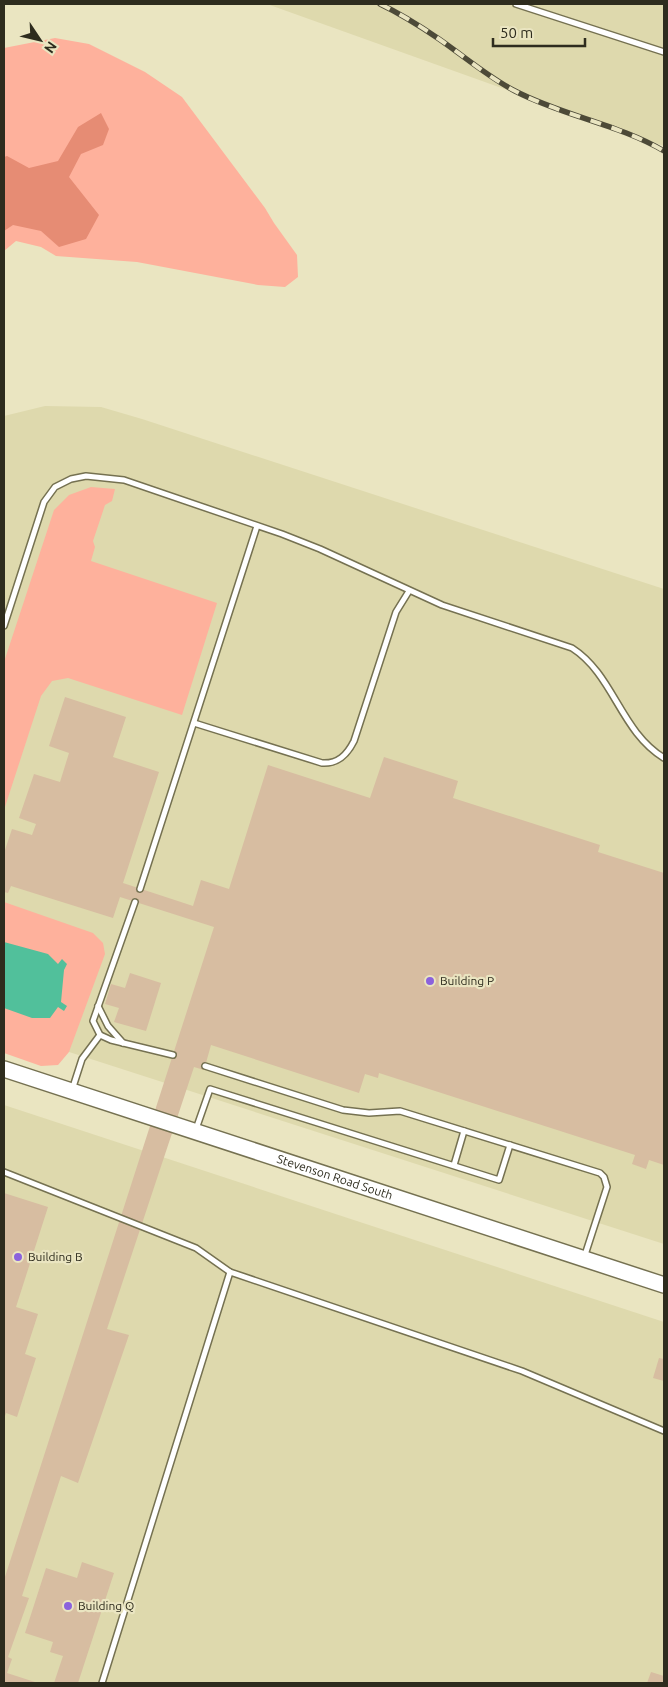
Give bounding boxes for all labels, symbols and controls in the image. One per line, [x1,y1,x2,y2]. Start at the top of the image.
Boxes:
north arrow [15,15,65,65]
scale bar [493,15,586,47]
text: 50 m [500,24,533,41]
text: N [41,39,60,56]
place label: Building P [440,974,494,987]
marker: Building P [424,975,436,987]
street label: Stevenson Road South [275,1152,394,1202]
place label: Building B [28,1250,83,1263]
marker: Building B [12,1251,24,1263]
place label: Building Q [78,1599,134,1612]
marker: Building Q [62,1600,74,1612]

